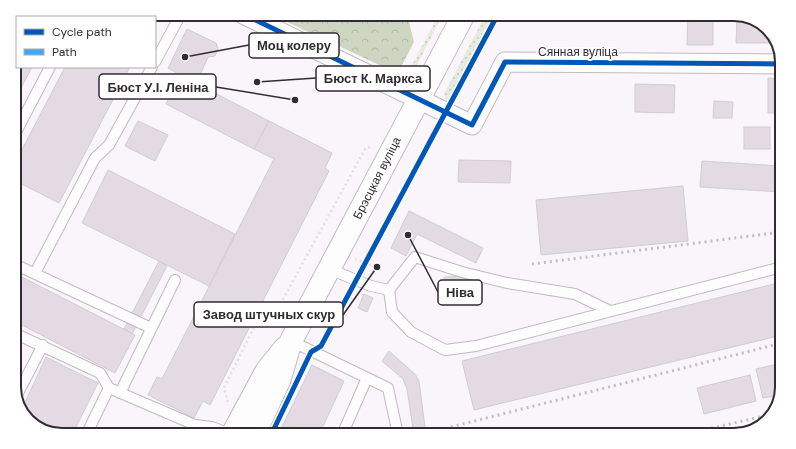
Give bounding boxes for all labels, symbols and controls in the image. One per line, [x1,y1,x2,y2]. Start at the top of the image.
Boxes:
legend [16,16,156,68]
text: Cycle path [52,24,112,40]
callout: Моц колеру [249,33,339,58]
text: Моц колеру [257,37,332,54]
text: Path [52,44,77,60]
street label: Сянная вуліца [538,44,618,60]
callout: Бюст К. Маркса [316,66,430,91]
text: Бюст К. Маркса [324,70,423,87]
callout: Бюст У.І. Леніна [99,74,216,99]
text: Бюст У.І. Леніна [107,79,209,96]
street label: Брэсцкая вуліца [349,134,405,222]
callout: Ніва [438,280,482,305]
text: Ніва [446,284,475,301]
callout: Завод штучных скур [194,302,343,327]
text: Завод штучных скур [203,306,335,323]

